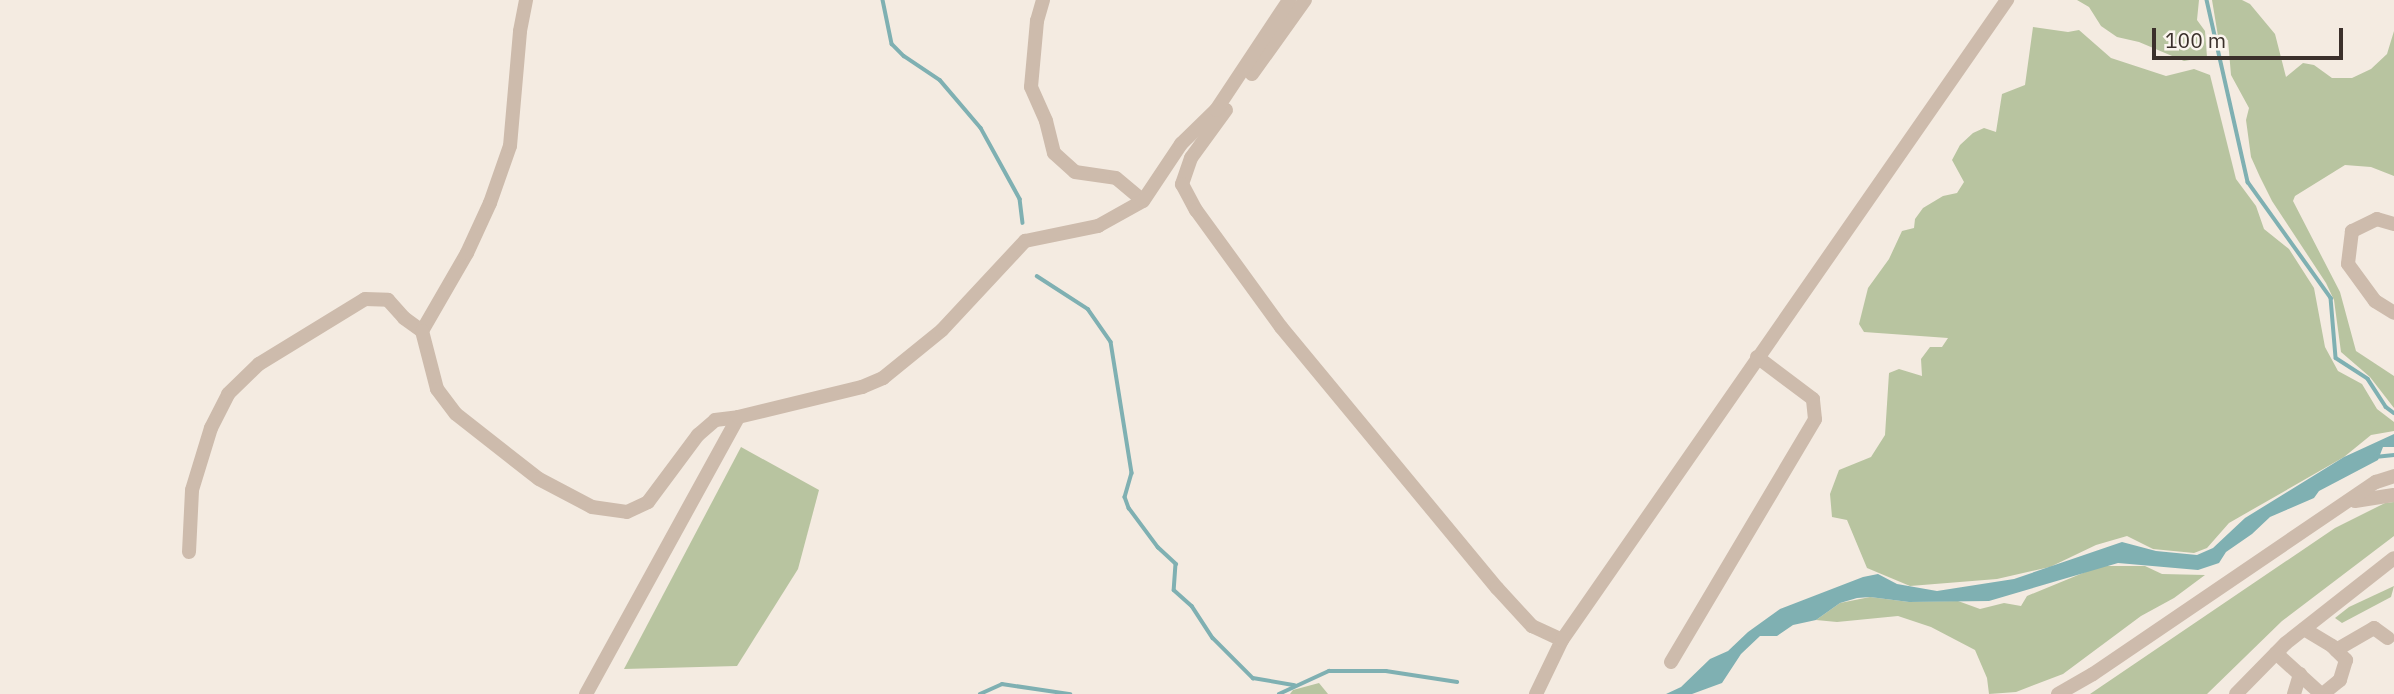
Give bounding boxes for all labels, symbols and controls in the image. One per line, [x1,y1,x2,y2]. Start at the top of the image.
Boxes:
scale bar [2156,14,2347,58]
text: 100 m [2165,26,2226,54]

